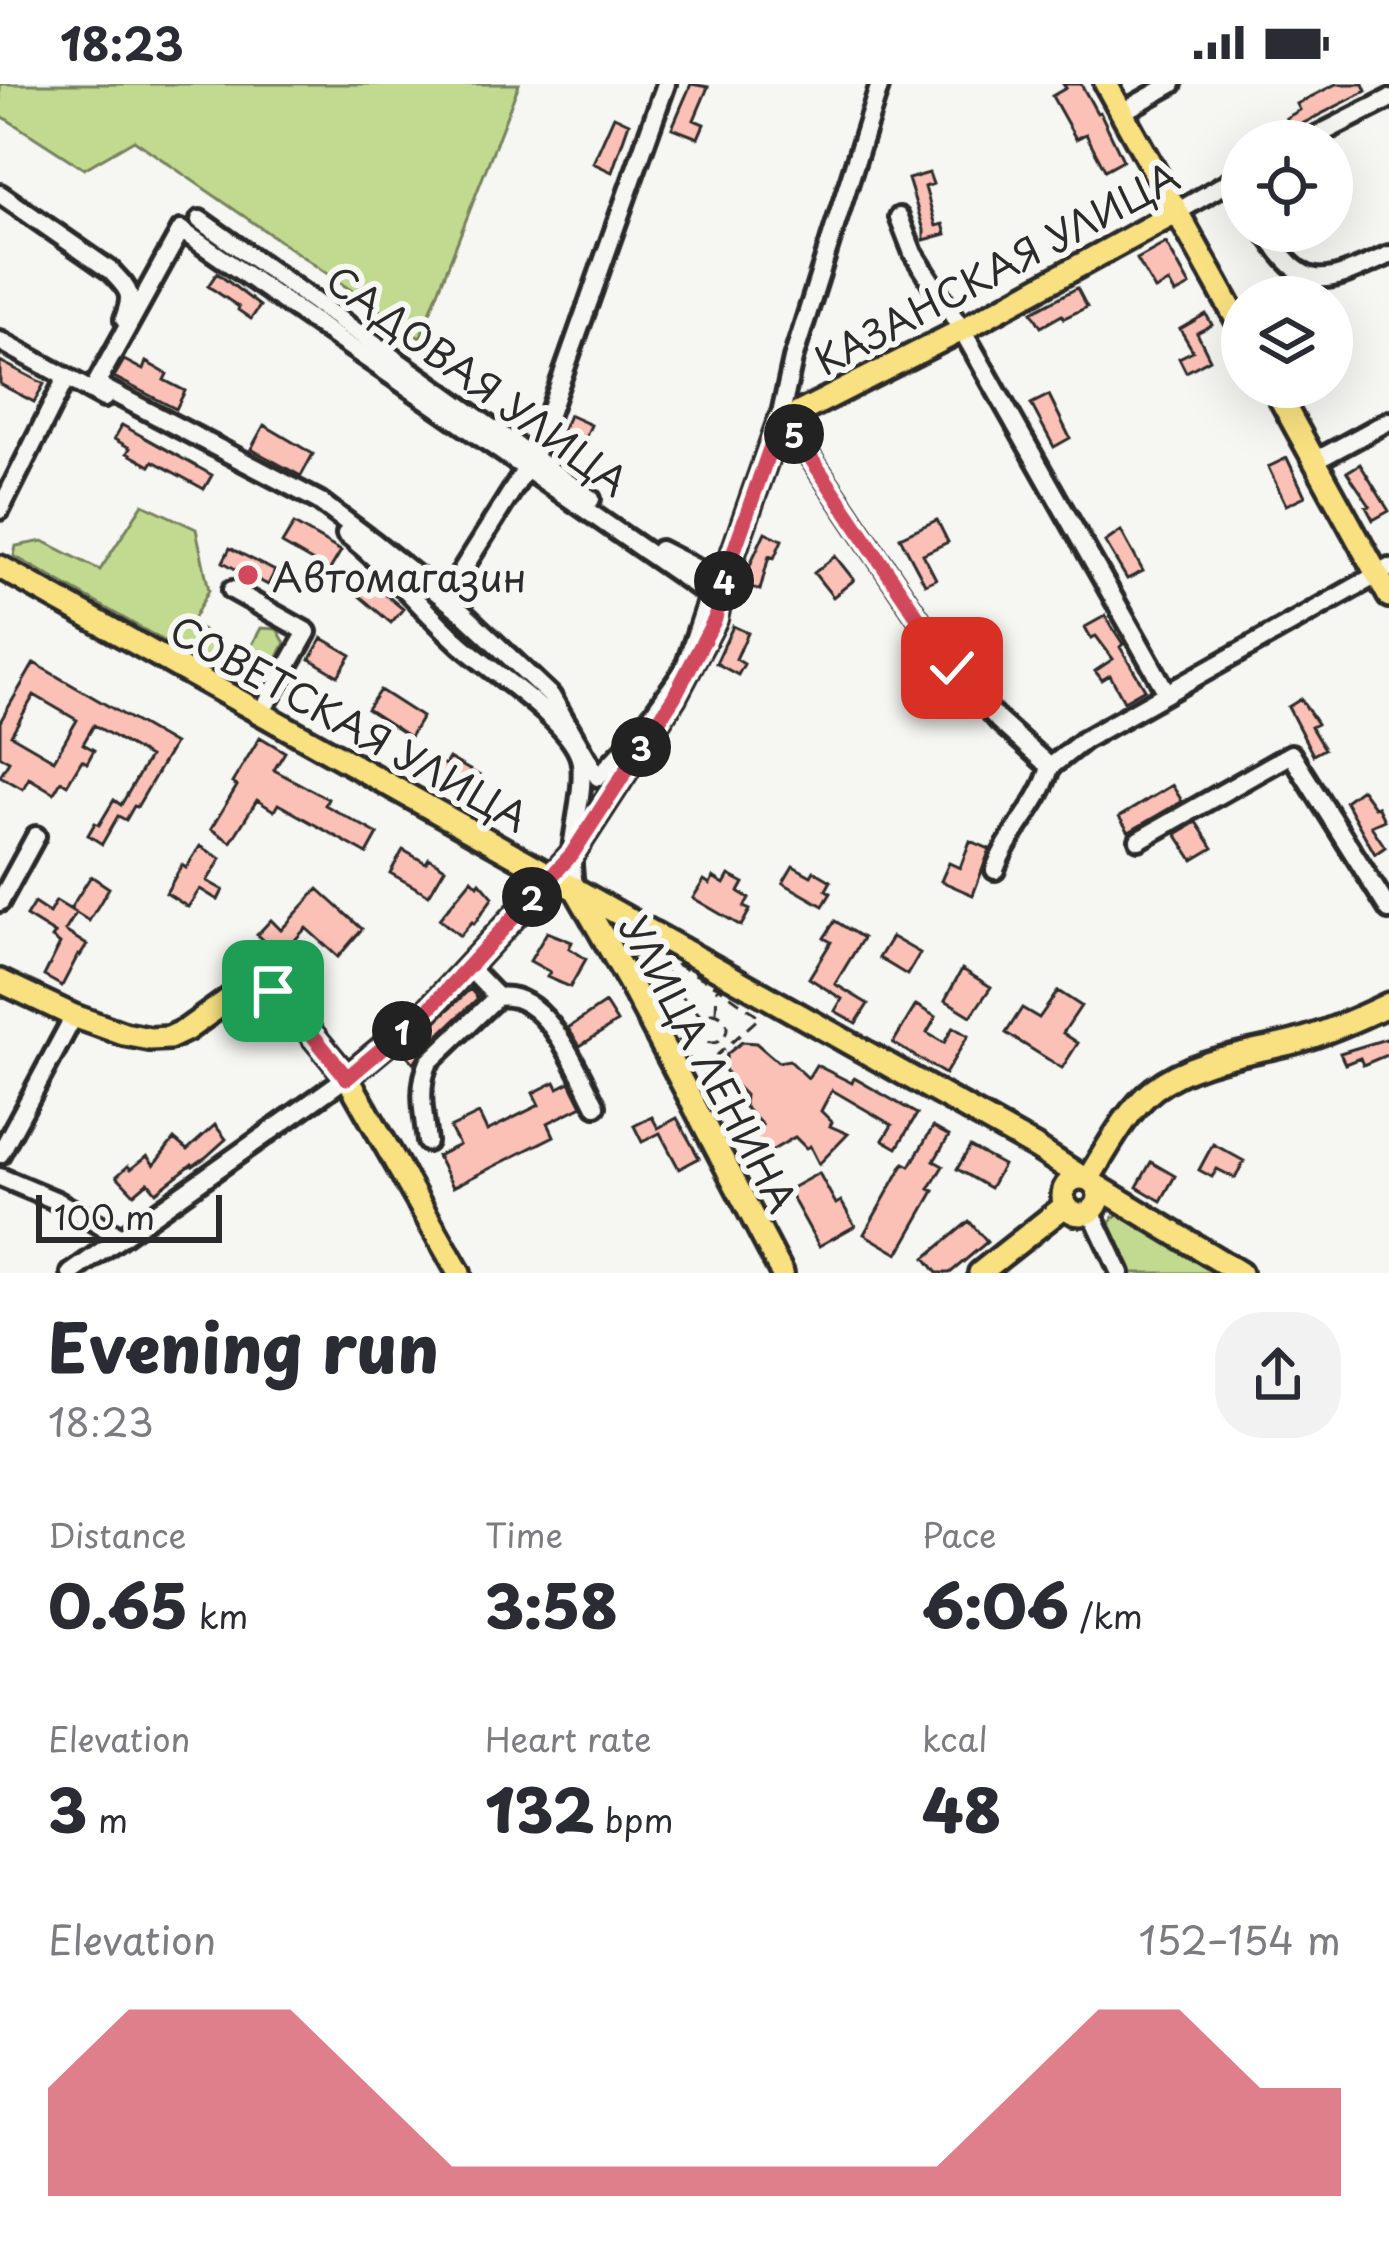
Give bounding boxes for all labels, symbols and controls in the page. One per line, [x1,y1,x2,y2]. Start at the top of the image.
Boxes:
text: 18:23 [60,8,184,76]
map controls [1221,120,1353,408]
button: locate [1221,120,1353,252]
street label: КАЗАНСКАЯ УЛИЦА [803,146,1189,388]
street label: САДОВАЯ УЛИЦА [314,249,642,509]
button: layers [1221,276,1353,408]
pin: 5 [764,404,824,464]
text: 5 [783,409,805,459]
place label: Автомагазин [272,546,526,605]
pin: 4 [694,551,754,611]
text: 4 [713,556,735,606]
marker: Автомагазин [235,562,261,588]
street label: СОВЕТСКАЯ УЛИЦА [160,599,540,845]
pin [901,617,1003,719]
icon: check [919,635,985,701]
pin: 3 [611,717,671,777]
text: 3 [630,722,652,772]
pin: 2 [502,867,562,927]
text: 2 [520,872,544,922]
street label: УЛИЦА ЛЕНИНА [607,904,813,1222]
pin [222,940,324,1042]
icon: arrive [240,958,306,1024]
pin: 1 [372,1001,432,1061]
text: 1 [394,1006,410,1056]
scale bar [36,1189,222,1242]
text: 100 m [54,1191,155,1241]
text: Evening run [48,1296,439,1395]
button: share [1215,1312,1341,1438]
text: 18:23 [48,1391,154,1450]
text: Distance [48,1509,186,1559]
text: Time [485,1509,563,1559]
text: Pace [922,1509,996,1559]
text: 0.65 [48,1559,188,1649]
text: 3:58 [485,1559,618,1649]
text: 6:06 [922,1559,1069,1649]
text: km [188,1590,248,1640]
text: /km [1069,1590,1143,1640]
text: Elevation [48,1713,190,1763]
text: Heart rate [485,1713,652,1763]
text: kcal [922,1713,988,1763]
text: 3 [48,1763,87,1853]
text: 132 [485,1763,594,1853]
text: 48 [922,1763,1001,1853]
text: m [87,1794,128,1844]
text: bpm [594,1794,673,1844]
text: Elevation [48,1909,216,1968]
text: 152–154 m [1139,1909,1341,1968]

